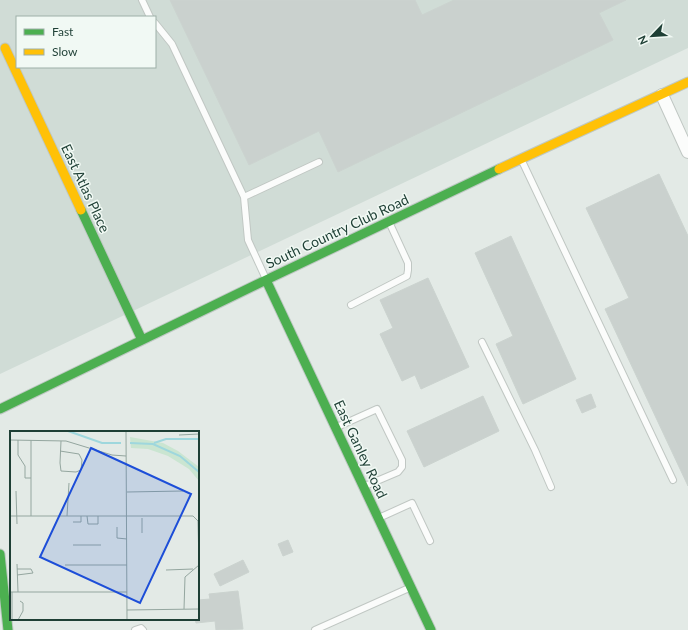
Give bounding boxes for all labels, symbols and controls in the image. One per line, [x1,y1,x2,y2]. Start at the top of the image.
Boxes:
legend [16,16,156,68]
north arrow [632,16,672,56]
text: Fast [52,24,74,39]
text: N [635,34,650,47]
text: Slow [52,44,78,59]
street label: East Atlas Place [58,141,114,235]
street label: South Country Club Road [263,190,411,272]
street label: East Ganley Road [331,397,391,501]
inset map [10,431,199,620]

